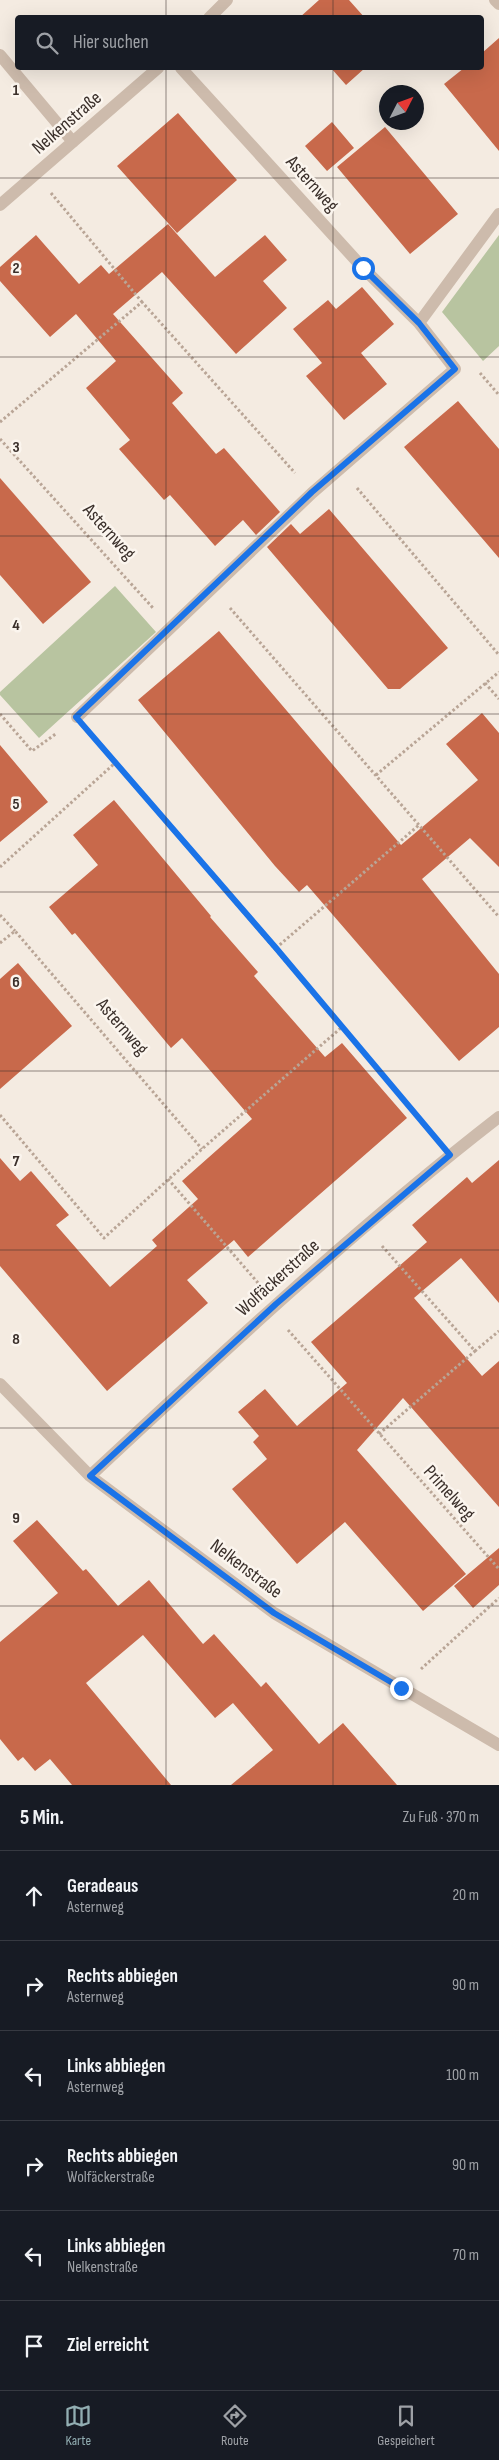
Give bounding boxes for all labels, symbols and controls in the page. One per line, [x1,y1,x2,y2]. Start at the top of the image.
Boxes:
search box [15,15,484,70]
icon: search [33,29,61,57]
text: Hier suchen [73,31,149,54]
text: 1 [13,81,20,100]
north arrow [379,85,424,130]
street label: Nelkenstraße [28,87,106,159]
street label: Asternweg [280,150,343,217]
route start [352,257,375,280]
text: 2 [12,259,20,278]
text: 3 [12,438,20,457]
street label: Asternweg [77,498,140,565]
text: 4 [12,616,20,635]
text: 5 [12,795,20,814]
text: 6 [12,973,20,992]
street label: Asternweg [90,993,153,1060]
text: 7 [13,1152,20,1171]
street label: Wolfäckerstraße [232,1235,324,1321]
text: 8 [12,1330,20,1349]
street label: Primelweg [418,1461,480,1526]
text: 9 [12,1509,20,1528]
street label: Nelkenstraße [205,1534,287,1604]
route end [390,1677,413,1700]
text: 5 Min. [20,1805,64,1830]
text: Zu Fuß · 370 m [403,1808,479,1827]
text: Geradeaus [67,1875,138,1898]
icon: ahead [20,1882,48,1910]
text: 20 m [452,1886,479,1905]
text: Asternweg [67,1898,124,1917]
text: Rechts abbiegen [67,1965,178,1988]
icon: right [20,1972,48,2000]
text: 90 m [452,1976,479,1995]
text: Asternweg [67,1988,124,2007]
text: Links abbiegen [67,2055,165,2078]
icon: left [20,2062,48,2090]
text: 100 m [446,2066,479,2085]
text: Asternweg [67,2078,124,2097]
text: Rechts abbiegen [67,2145,178,2168]
icon: right [20,2152,48,2180]
text: 90 m [452,2156,479,2175]
text: Wolfäckerstraße [67,2168,155,2187]
text: Links abbiegen [67,2235,165,2258]
icon: left [20,2242,48,2270]
text: 70 m [453,2246,479,2265]
text: Nelkenstraße [67,2258,138,2277]
icon: arrive [20,2332,48,2360]
text: Ziel erreicht [67,2334,149,2357]
tab: Karte [64,2402,92,2449]
tab: Route [221,2402,249,2449]
tab: Gespeichert [377,2402,435,2449]

